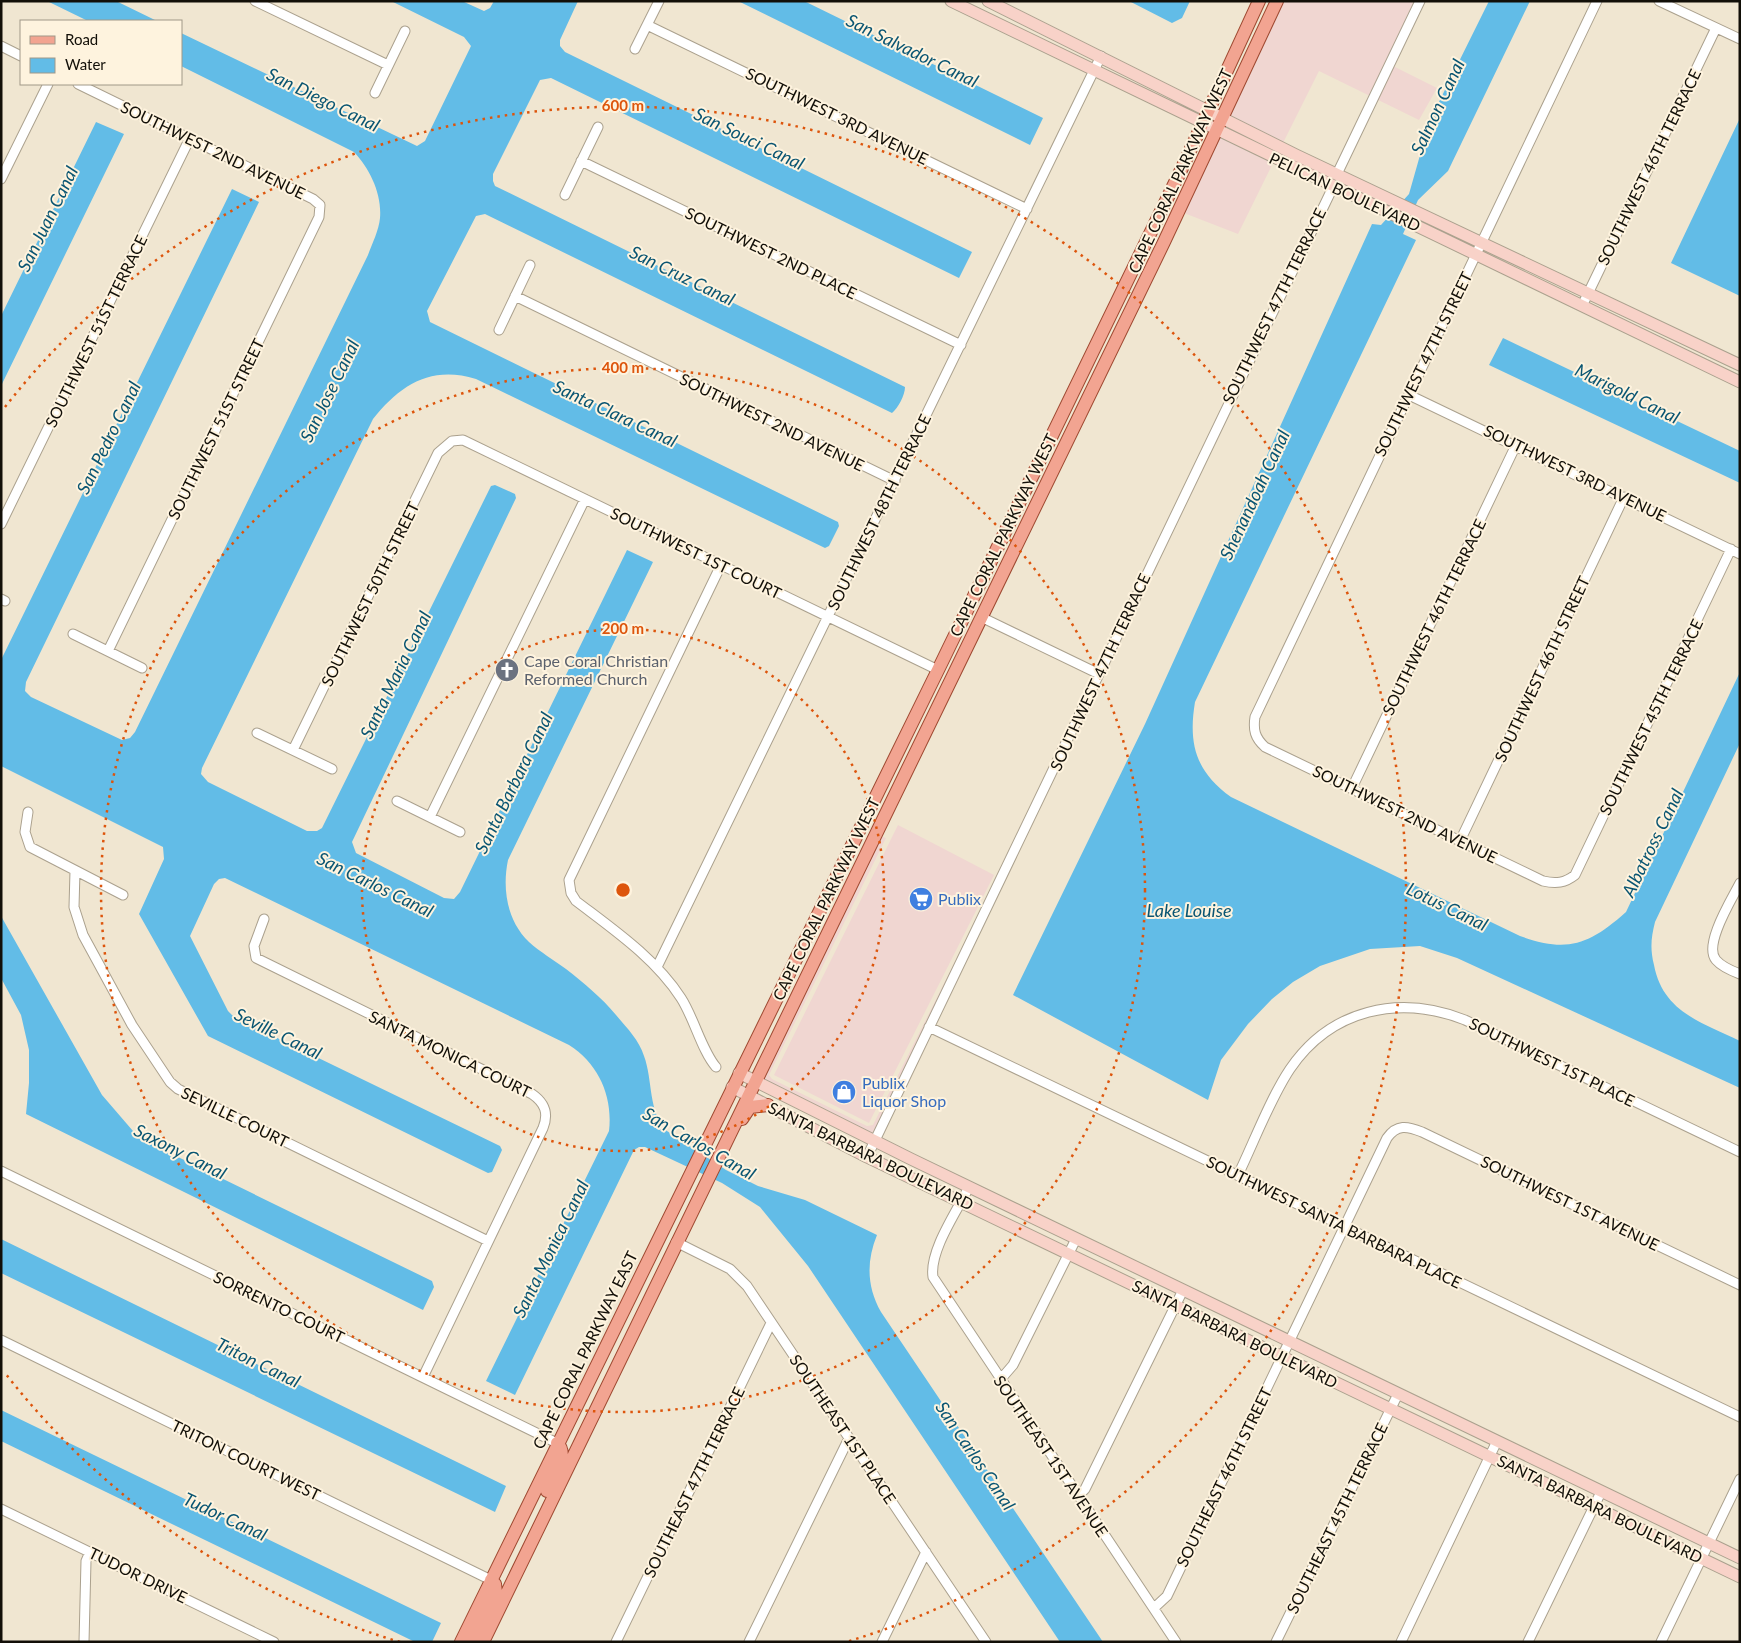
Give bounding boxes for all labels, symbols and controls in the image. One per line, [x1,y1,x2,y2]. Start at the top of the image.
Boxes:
water label: San Salvador Canal [843,9,982,92]
legend [20,20,182,85]
text: Road [65,30,98,48]
text: Water [65,55,106,73]
water label: Salmon Canal [1405,55,1469,158]
water label: San Diego Canal [264,62,383,136]
street label: SOUTHWEST 3RD AVENUE [743,63,932,168]
street label: CAPE CORAL PARKWAY WEST [1124,65,1236,276]
street label: SOUTHWEST 46TH TERRACE [1593,66,1704,268]
text: 600 m [602,96,644,114]
street label: SOUTHWEST 2ND AVENUE [118,97,309,203]
water label: San Souci Canal [691,102,808,174]
street label: PELICAN BOULEVARD [1267,148,1424,235]
water label: San Juan Canal [12,162,82,275]
street label: SOUTHWEST 2ND PLACE [682,203,860,302]
street label: SOUTHWEST 47TH TERRACE [1218,205,1329,407]
street label: SOUTHWEST 51ST TERRACE [41,232,150,430]
water label: San Cruz Canal [626,240,738,310]
street label: SOUTHWEST 47TH STREET [1370,268,1476,459]
street label: SOUTHWEST 51ST STREET [163,335,268,522]
water label: San Jose Canal [295,336,363,445]
text: 400 m [602,358,644,376]
water label: Marigold Canal [1572,358,1683,428]
street label: SOUTHWEST 2ND AVENUE [677,369,868,475]
water label: Santa Clara Canal [550,375,681,451]
water label: San Pedro Canal [71,378,145,497]
street label: SOUTHWEST 48TH TERRACE [823,411,934,613]
street label: SOUTHWEST 3RD AVENUE [1481,420,1670,525]
water label: Shenandoah Canal [1214,426,1294,563]
street label: CAPE CORAL PARKWAY WEST [945,430,1060,639]
street label: SOUTHWEST 50TH STREET [317,498,423,689]
street label: SOUTHWEST 1ST COURT [608,503,785,602]
street label: SOUTHWEST 46TH TERRACE [1378,516,1489,718]
street label: SOUTHWEST 47TH TERRACE [1045,570,1154,773]
street label: SOUTHWEST 46TH STREET [1490,572,1593,765]
water label: Santa Maria Canal [355,607,435,742]
street label: SOUTHWEST 45TH TERRACE [1595,616,1706,818]
text: 200 m [602,619,644,637]
place label: Cape Coral Christian Reformed Church [524,651,668,688]
church icon: Cape Coral Christian Reformed Church [494,657,520,683]
water label: Santa Barbara Canal [469,708,557,857]
street label: SOUTHWEST 2ND AVENUE [1310,761,1501,867]
water label: Albatross Canal [1616,785,1688,901]
street label: CAPE CORAL PARKWAY WEST [768,794,883,1003]
water label: San Carlos Canal [314,847,437,922]
water label: Lotus Canal [1403,877,1492,935]
centre of rings [614,881,632,899]
supermarket icon: Publix [908,886,934,912]
place label: Publix [938,889,981,908]
water label: Lake Louise [1146,899,1232,921]
water label: Seville Canal [231,1003,326,1064]
street label: SANTA MONICA COURT [366,1006,535,1101]
street label: SOUTHWEST 1ST PLACE [1466,1013,1638,1110]
place label: Publix Liquor Shop [862,1073,946,1110]
shop icon: Publix Liquor Shop [831,1079,857,1105]
street label: SEVILLE COURT [178,1082,293,1151]
street label: SANTA BARBARA BOULEVARD [765,1097,977,1214]
water label: San Carlos Canal [639,1102,760,1184]
water label: Saxony Canal [131,1118,230,1184]
street label: SOUTHWEST SANTA BARBARA PLACE [1204,1151,1465,1292]
street label: SOUTHWEST 1ST AVENUE [1478,1151,1663,1254]
water label: Santa Monica Canal [507,1176,593,1321]
street label: CAPE CORAL PARKWAY EAST [528,1247,641,1452]
street label: SORRENTO COURT [211,1267,348,1347]
street label: SANTA BARBARA BOULEVARD [1129,1275,1341,1392]
water label: Triton Canal [213,1332,304,1392]
street label: SOUTHEAST 1ST PLACE [786,1350,901,1507]
street label: SOUTHEAST 1ST AVENUE [990,1371,1113,1540]
street label: SOUTHEAST 47TH TERRACE [639,1383,748,1580]
street label: SOUTHEAST 46TH STREET [1172,1384,1276,1570]
water label: San Carlos Canal [931,1397,1020,1514]
street label: TRITON COURT WEST [169,1415,324,1504]
street label: SOUTHEAST 45TH TERRACE [1282,1419,1391,1616]
street label: SANTA BARBARA BOULEVARD [1494,1450,1706,1567]
water label: Tudor Canal [180,1487,271,1545]
street label: TUDOR DRIVE [86,1543,190,1607]

